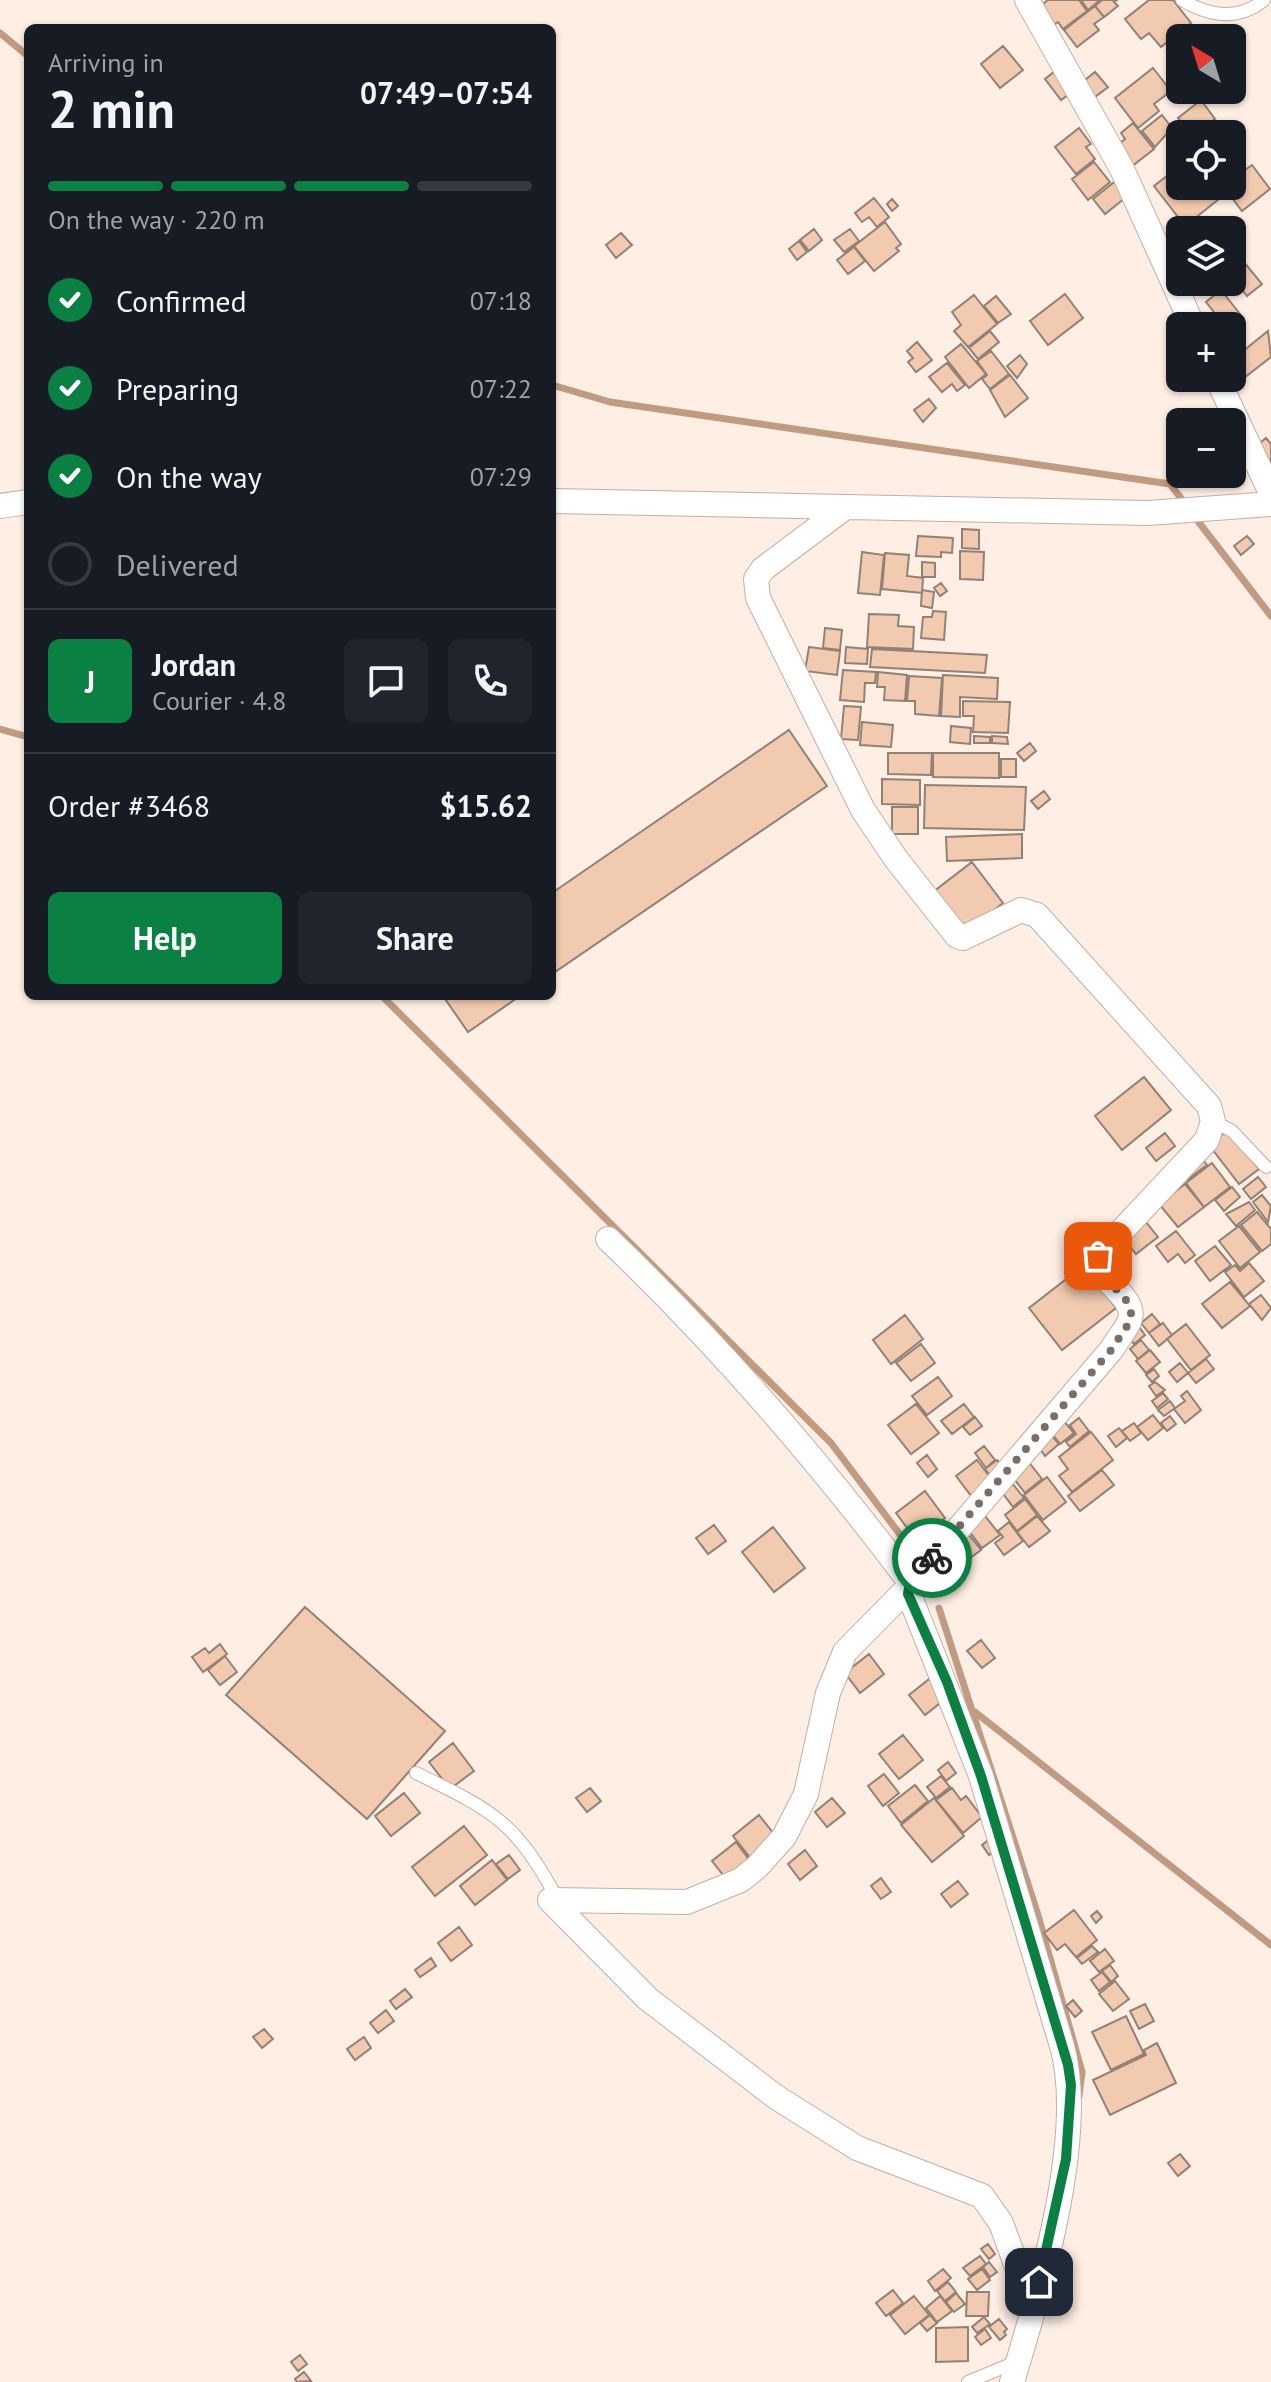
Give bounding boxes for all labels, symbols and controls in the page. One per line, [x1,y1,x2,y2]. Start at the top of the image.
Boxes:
north arrow [1166,24,1246,104]
map controls [1166,24,1246,488]
text: Arriving in [48,46,164,79]
text: 07:49–07:54 [360,73,532,112]
text: 2 min [48,75,175,142]
button: locate [1166,120,1246,200]
text: On the way · 220 m [48,203,265,236]
button: layers [1166,216,1246,296]
icon: check [48,278,92,322]
text: Confirmed [116,281,247,320]
text: 07:18 [470,284,532,317]
button: + [1166,312,1246,392]
icon: check [48,366,92,410]
text: Preparing [116,369,239,408]
text: 07:22 [470,372,532,405]
button: − [1166,408,1246,488]
icon: check [48,454,92,498]
text: On the way [116,457,262,496]
text: 07:29 [470,460,532,493]
text: Delivered [116,545,239,584]
button: chat [344,639,428,723]
button: phone [448,639,532,723]
text: Jordan [152,645,236,684]
text: J [85,662,95,701]
text: Courier · 4.8 [152,684,286,717]
text: Order #3468 [48,786,210,825]
text: $15.62 [440,786,532,825]
button: Help [48,892,282,984]
button: Share [298,892,532,984]
pin [1064,1222,1132,1290]
icon: bag [1076,1234,1120,1278]
courier [892,1518,972,1598]
icon: bike [910,1536,954,1580]
pin [1005,2248,1073,2316]
icon: home [1017,2260,1061,2304]

